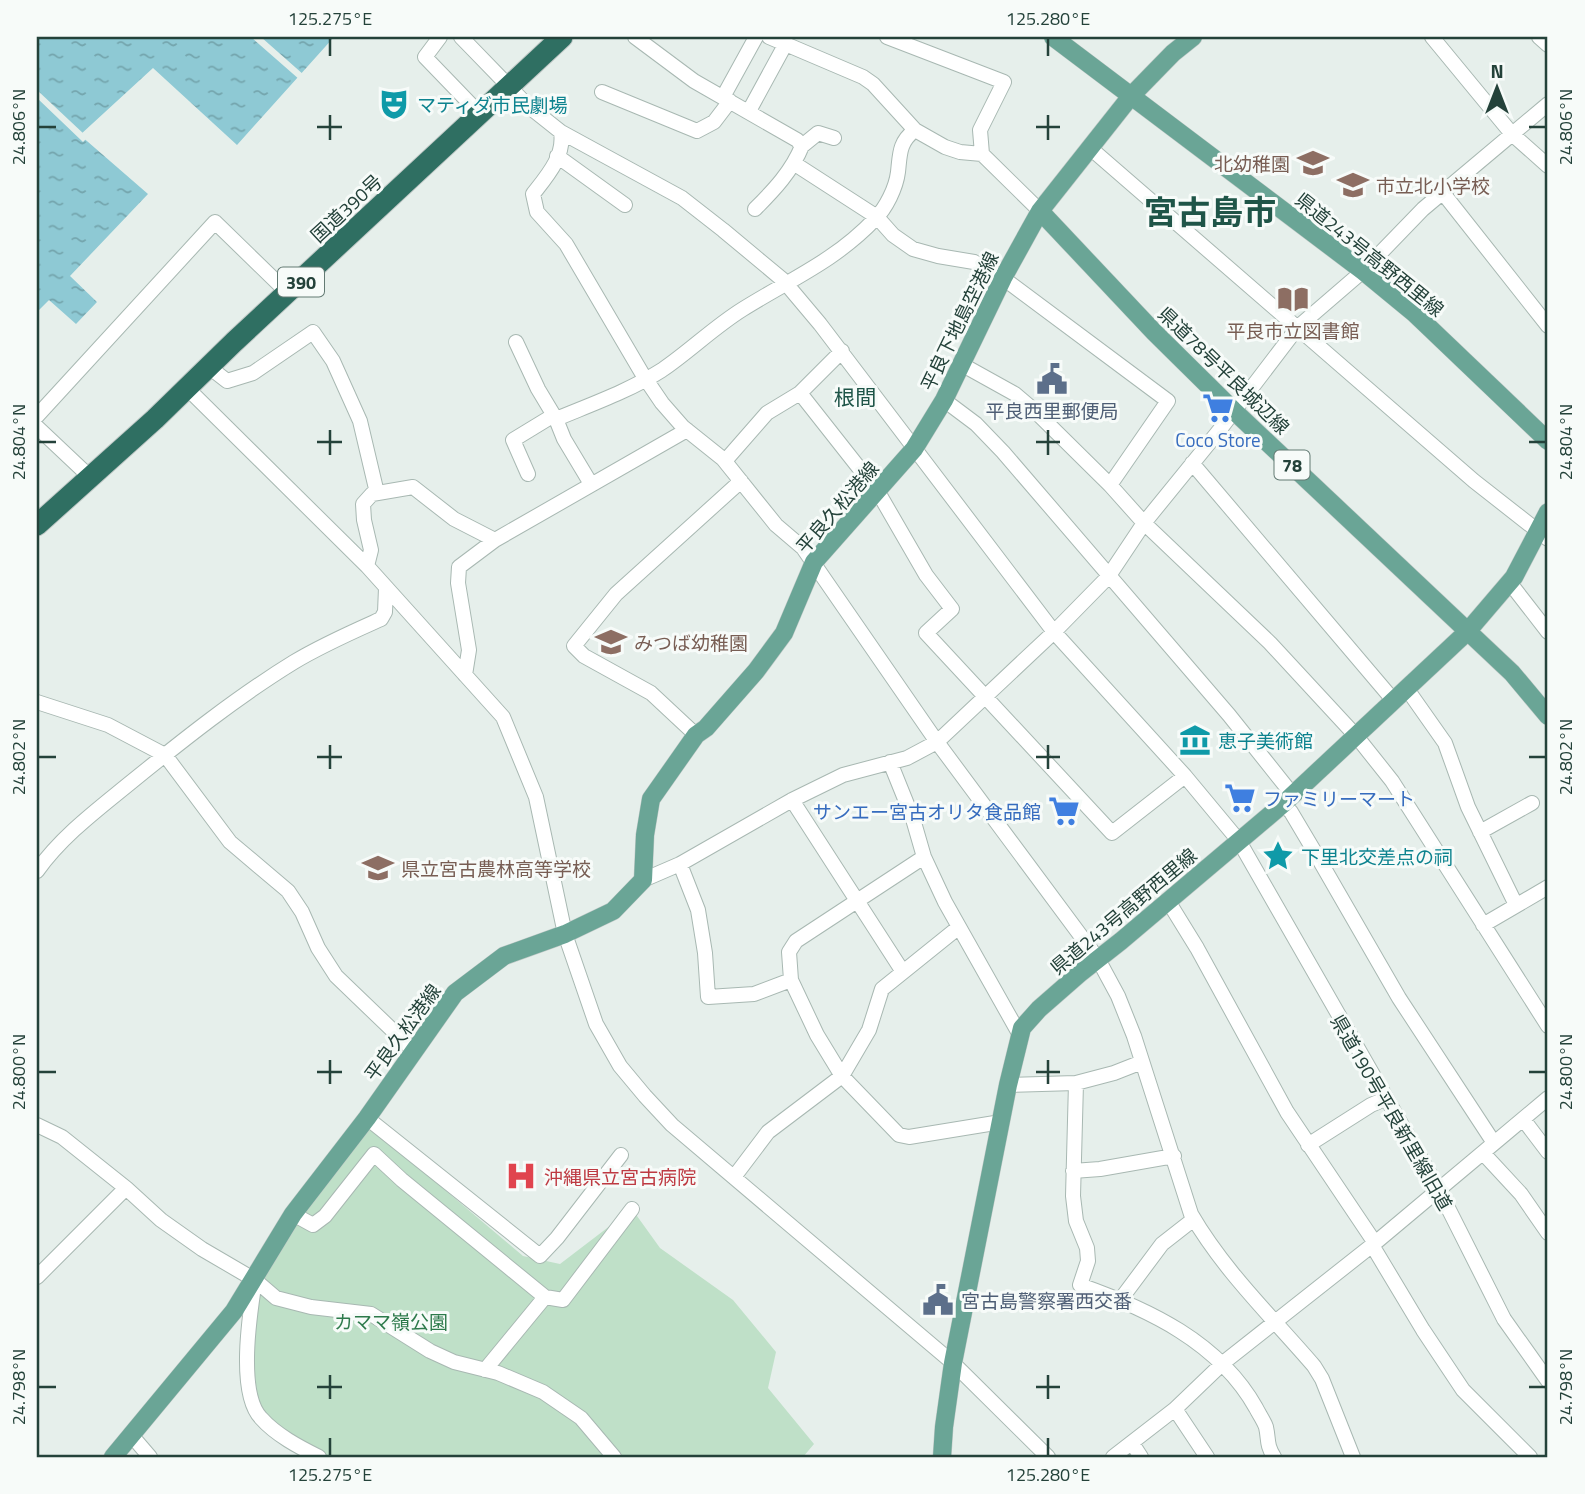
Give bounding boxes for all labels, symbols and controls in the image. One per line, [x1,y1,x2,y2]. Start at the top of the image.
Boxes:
text: 125.275°E [288,5,372,32]
text: 125.280°E [1006,5,1090,32]
north arrow [1462,52,1532,122]
text: N [1490,56,1504,85]
theatre icon: マティダ市民劇場 [377,87,411,121]
text: 24.806°N [5,89,32,165]
text: 24.806°N [1552,89,1579,165]
place label: マティダ市民劇場 [417,90,568,119]
school or university icon: 北幼稚園 [1296,146,1330,180]
place label: 北幼稚園 [1214,149,1290,178]
street label: 国道390号 [304,167,388,249]
school or university icon: 市立北小学校 [1336,168,1370,202]
place label: 市立北小学校 [1376,171,1490,200]
street label: 県道243号高野西里線 [1289,185,1451,323]
district label: 宮古島市 [1144,187,1276,237]
street label: 平良下地島空港線 [913,246,1005,396]
road number: 390 [278,268,324,296]
library icon: 平良市立図書館 [1276,282,1310,316]
street label: 県道78号平良城辺線 [1152,299,1296,441]
place label: 平良市立図書館 [1226,316,1360,345]
public building icon: 平良西里郵便局 [1035,362,1069,396]
district label: 根間 [834,381,876,413]
supermarket icon: Coco Store [1201,391,1235,425]
place label: 平良西里郵便局 [985,396,1119,425]
text: 24.804°N [5,404,32,480]
text: 24.804°N [1552,404,1579,480]
place label: Coco Store [1175,425,1261,454]
road number: 78 [1274,450,1310,480]
street label: 平良久松港線 [789,454,885,560]
school or university icon: みつば幼稚園 [594,625,628,659]
place label: みつば幼稚園 [634,628,748,657]
text: 24.802°N [5,719,32,795]
text: 24.802°N [1552,719,1579,795]
museum icon: 恵子美術館 [1178,723,1212,757]
place label: 恵子美術館 [1218,726,1313,755]
supermarket icon: ファミリーマート [1223,781,1257,815]
place label: ファミリーマート [1263,784,1415,813]
supermarket icon: サンエー宮古オリタ食品館 [1047,794,1081,828]
place label: サンエー宮古オリタ食品館 [813,797,1041,826]
place icon: 下里北交差点の祠 [1261,839,1295,873]
street label: 県道243号高野西里線 [1043,841,1203,981]
place label: 下里北交差点の祠 [1301,842,1453,871]
school or university icon: 県立宮古農林高等学校 [361,851,395,885]
place label: 県立宮古農林高等学校 [401,854,591,883]
street label: 平良久松港線 [357,977,447,1087]
street label: 県道190号平良新里線旧道 [1324,1009,1460,1215]
text: 24.800°N [5,1034,32,1110]
text: 24.800°N [1552,1034,1579,1110]
hospital icon: 沖縄県立宮古病院 [504,1159,538,1193]
place label: 沖縄県立宮古病院 [544,1162,696,1191]
public building icon: 宮古島警察署西交番 [921,1283,955,1317]
place label: 宮古島警察署西交番 [961,1286,1132,1315]
park label: カママ嶺公園 [334,1307,448,1336]
text: 24.798°N [5,1349,32,1425]
text: 24.798°N [1552,1349,1579,1425]
text: 125.275°E [288,1461,372,1488]
text: 125.280°E [1006,1461,1090,1488]

